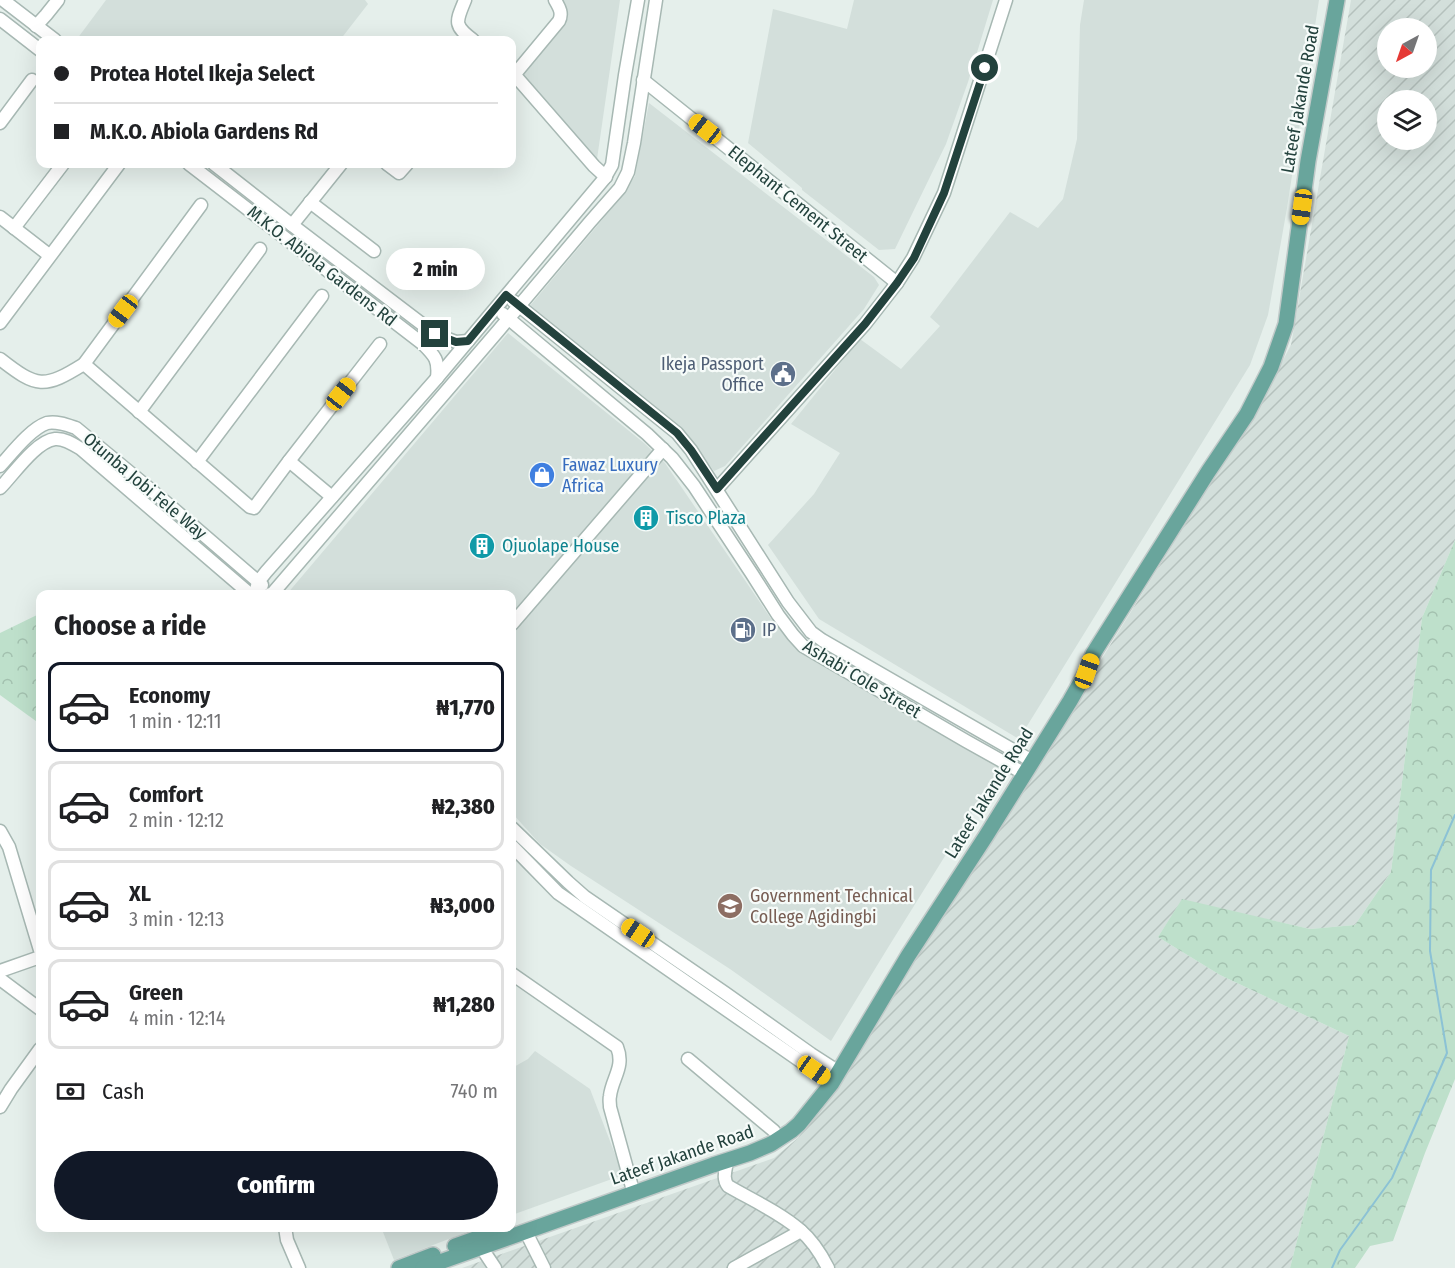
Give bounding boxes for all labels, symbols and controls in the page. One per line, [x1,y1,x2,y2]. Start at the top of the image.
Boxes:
north arrow [1377,18,1437,78]
map controls [1377,18,1437,150]
street label: Lateef Jakande Road [1276,23,1324,175]
route start [971,54,998,81]
text: Protea Hotel Ikeja Select [90,60,315,87]
button: layers [1377,90,1437,150]
car [685,111,725,147]
text: M.K.O. Abiola Gardens Rd [90,118,318,145]
street label: Elephant Cement Street [724,141,872,267]
car [1291,188,1313,226]
street label: M.K.O. Abiola Gardens Rd [243,201,401,331]
callout: 2 min [386,247,484,289]
text: 2 min [413,257,458,281]
car [105,291,141,331]
route end [421,320,448,347]
place label: Ikeja Passport Office [661,353,764,396]
public building icon: Ikeja Passport Office [768,359,798,389]
car [323,374,359,414]
street label: Otunba Jobi Fele Way [79,428,211,544]
place label: Fawaz Luxury Africa [562,454,658,497]
shop icon: Fawaz Luxury Africa [527,460,557,490]
building icon: Tisco Plaza [631,503,661,533]
place label: Tisco Plaza [666,507,746,529]
building icon: Ojuolape House [467,531,497,561]
place label: Ojuolape House [502,535,619,557]
text: Choose a ride [54,610,206,642]
fuel station icon: IP [728,615,758,645]
place label: IP [762,619,776,641]
street label: Ashabi Cole Street [799,635,925,723]
car [1072,651,1102,691]
icon: car [57,680,111,734]
text: Economy [129,682,210,709]
text: ₦1,770 [436,694,495,721]
text: 1 min · 12:11 [129,709,221,733]
street label: Lateef Jakande Road [940,724,1038,862]
icon: car [57,779,111,833]
text: Comfort [129,781,203,808]
text: ₦2,380 [432,793,495,820]
text: 2 min · 12:12 [129,808,224,832]
icon: car [57,878,111,932]
text: XL [129,880,151,907]
place label: Government Technical College Agidingbi [750,885,913,928]
school or university icon: Government Technical College Agidingbi [715,891,745,921]
text: ₦3,000 [430,892,495,919]
text: 3 min · 12:13 [129,907,224,931]
car [618,915,658,951]
icon: car [57,977,111,1031]
text: Green [129,979,183,1006]
text: ₦1,280 [433,991,495,1018]
text: 4 min · 12:14 [129,1006,226,1030]
car [794,1052,834,1088]
icon: cash [54,1075,87,1108]
text: Cash [102,1078,145,1105]
text: 740 m [450,1079,498,1103]
street label: Lateef Jakande Road [607,1120,757,1190]
button: Confirm [54,1151,498,1220]

